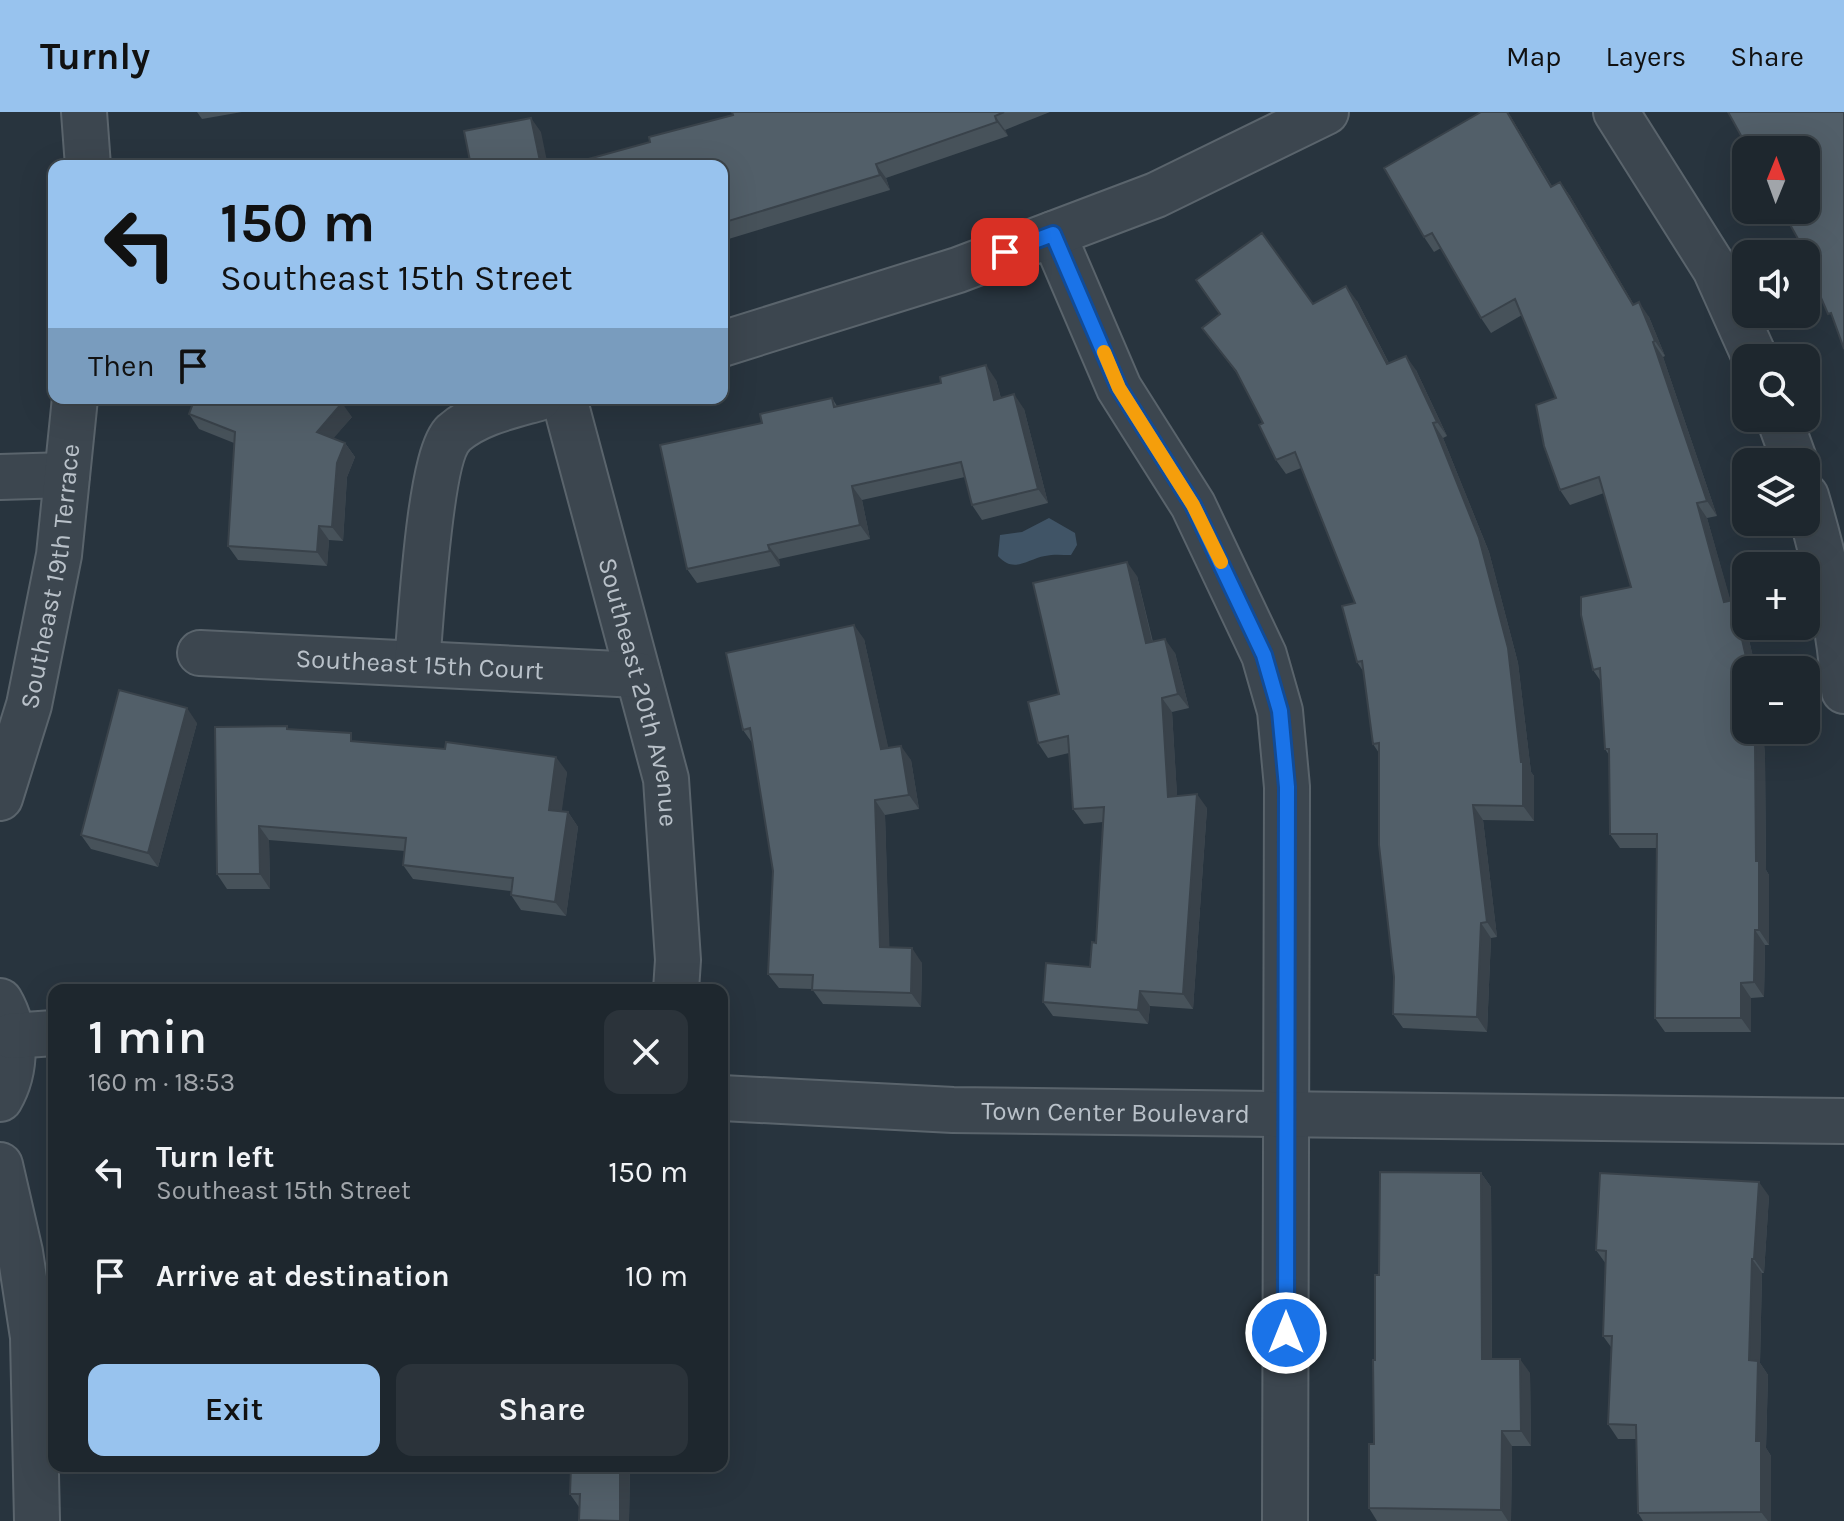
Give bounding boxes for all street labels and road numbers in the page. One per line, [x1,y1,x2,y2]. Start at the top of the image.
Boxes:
street label: Southeast 19th Terrace [13,442,86,711]
street label: Southeast 20th Avenue [592,554,685,828]
street label: Southeast 15th Court [295,642,545,686]
street label: Town Center Boulevard [981,1095,1250,1129]

